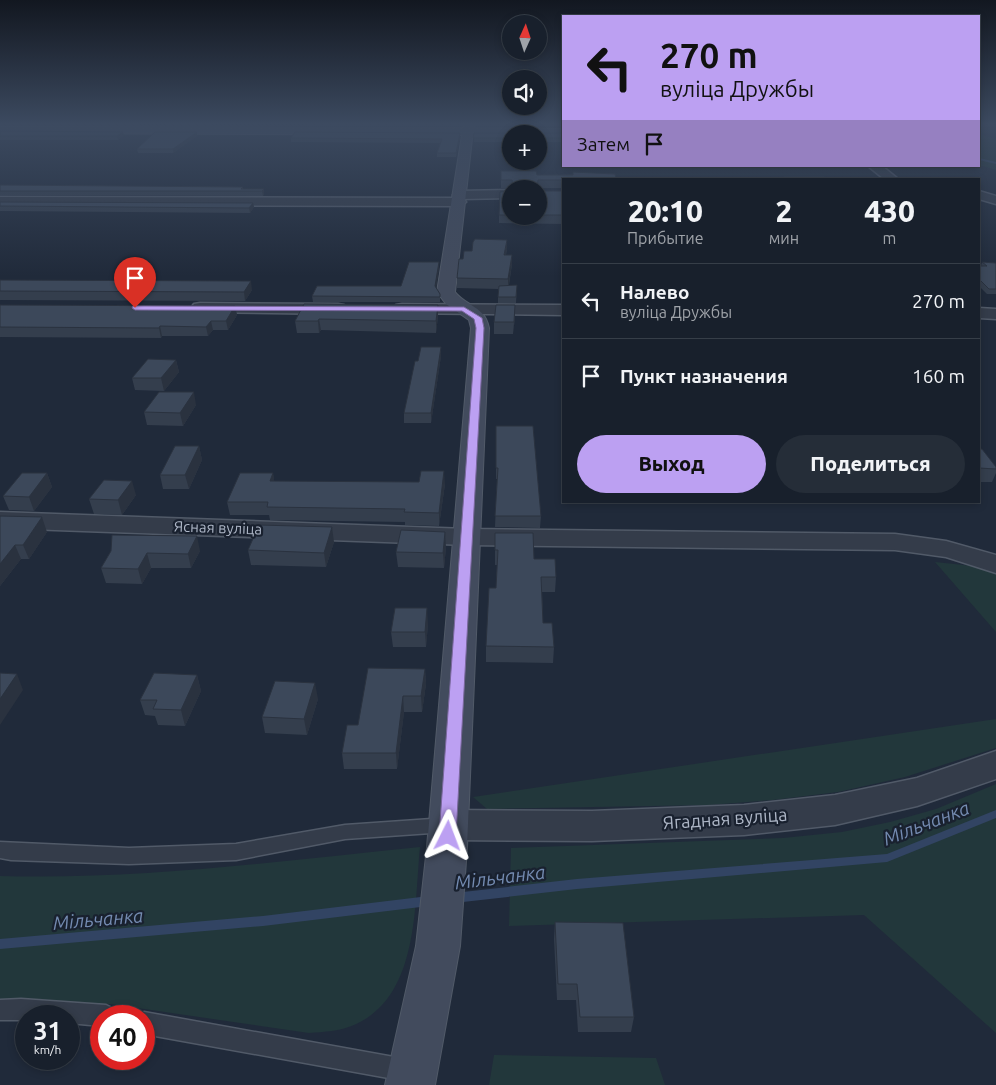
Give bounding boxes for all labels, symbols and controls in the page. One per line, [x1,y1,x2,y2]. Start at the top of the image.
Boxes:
north arrow [502,15,548,60]
map controls [502,15,547,225]
icon: left [577,35,642,100]
text: 270 m [660,35,758,75]
button: sound [502,70,547,115]
text: вуліца Дружбы [660,76,814,101]
button: + [502,125,547,170]
icon: arrive [640,130,668,158]
text: Затем [577,133,630,155]
button: − [502,180,547,225]
text: 20:10 [628,194,703,228]
text: 2 [775,194,792,228]
text: 430 [864,194,915,228]
text: Прибытие [627,229,704,247]
text: мин [769,229,799,247]
text: m [883,229,896,247]
pin [114,257,156,308]
icon: arrive [121,264,149,292]
text: Налево [620,281,689,303]
icon: left [577,287,605,315]
text: 270 m [912,290,965,312]
text: вуліца Дружбы [620,303,732,321]
icon: arrive [577,362,605,390]
text: Пункт назначения [620,365,788,387]
text: 160 m [912,365,965,387]
button: Выход [577,435,766,493]
button: Поделиться [776,435,965,493]
street label: Ясная вуліца [174,517,262,538]
water label: Мільчанка [880,796,972,850]
street label: Ягадная вуліца [662,804,788,832]
position arrow [421,809,473,861]
water label: Мільчанка [454,861,546,893]
water label: Мільчанка [52,904,144,934]
speed limit sign: 40 [90,1005,155,1070]
text: 31 [33,1017,62,1045]
text: km/h [34,1043,61,1056]

